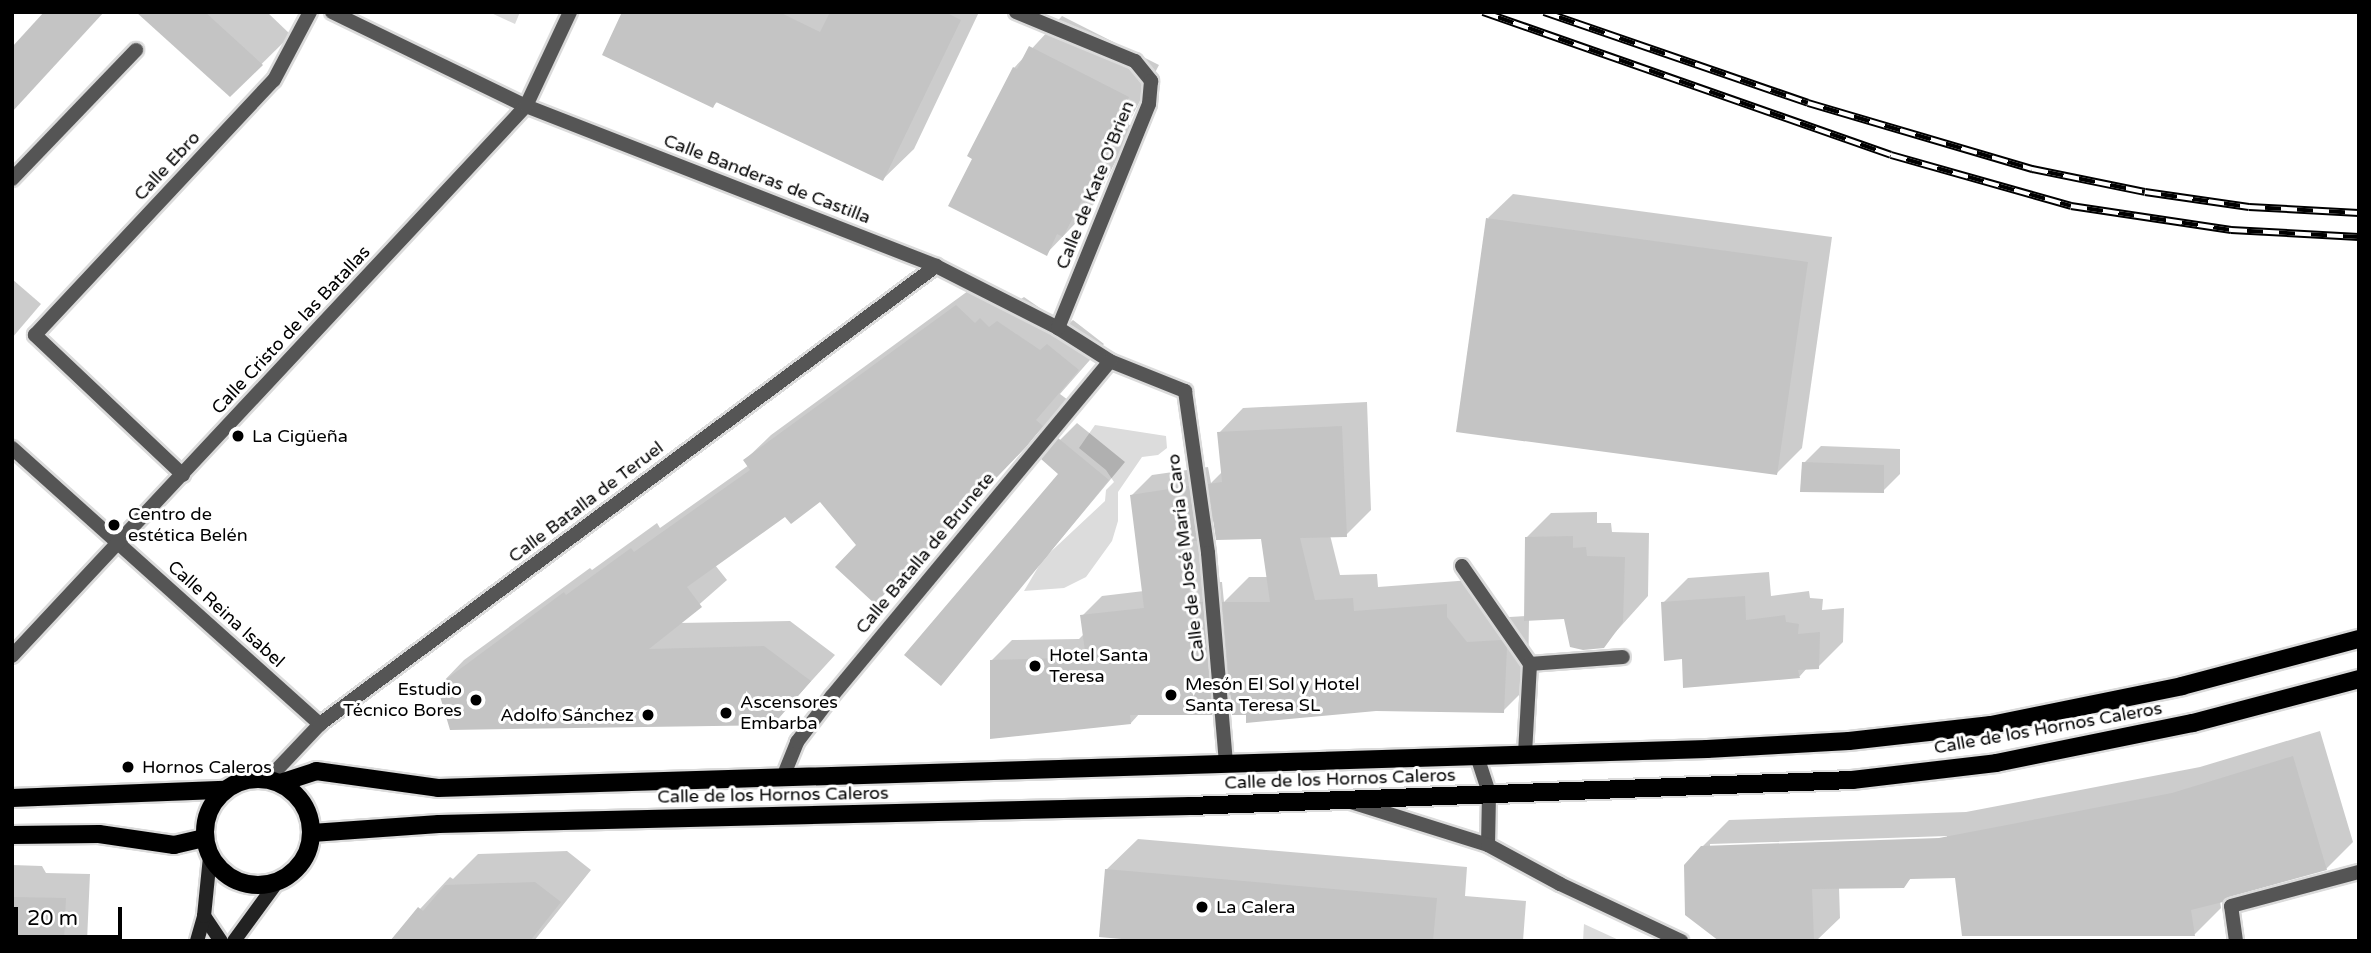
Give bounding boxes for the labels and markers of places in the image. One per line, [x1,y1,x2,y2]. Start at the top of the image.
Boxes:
place label: La Cigüeña [252,425,348,447]
marker: La Cigüeña [230,428,246,444]
place label: Centro de estética Belén [128,504,248,546]
marker: Centro de estética Belén [106,517,122,533]
place label: Hotel Santa Teresa [1049,645,1148,688]
marker: Hotel Santa Teresa [1027,658,1043,674]
place label: Mesón El Sol y Hotel Santa Teresa SL [1185,674,1359,716]
place label: Estudio Técnico Bores [343,679,462,722]
marker: Mesón El Sol y Hotel Santa Teresa SL [1163,687,1179,703]
marker: Estudio Técnico Bores [468,692,484,708]
place label: Ascensores Embarba [740,692,838,734]
place label: Adolfo Sánchez [500,704,634,726]
marker: Ascensores Embarba [718,705,734,721]
marker: Adolfo Sánchez [640,707,656,723]
place label: Hornos Caleros [142,756,272,778]
marker: Hornos Caleros [120,759,136,775]
place label: La Calera [1216,896,1295,918]
marker: La Calera [1194,899,1210,915]

